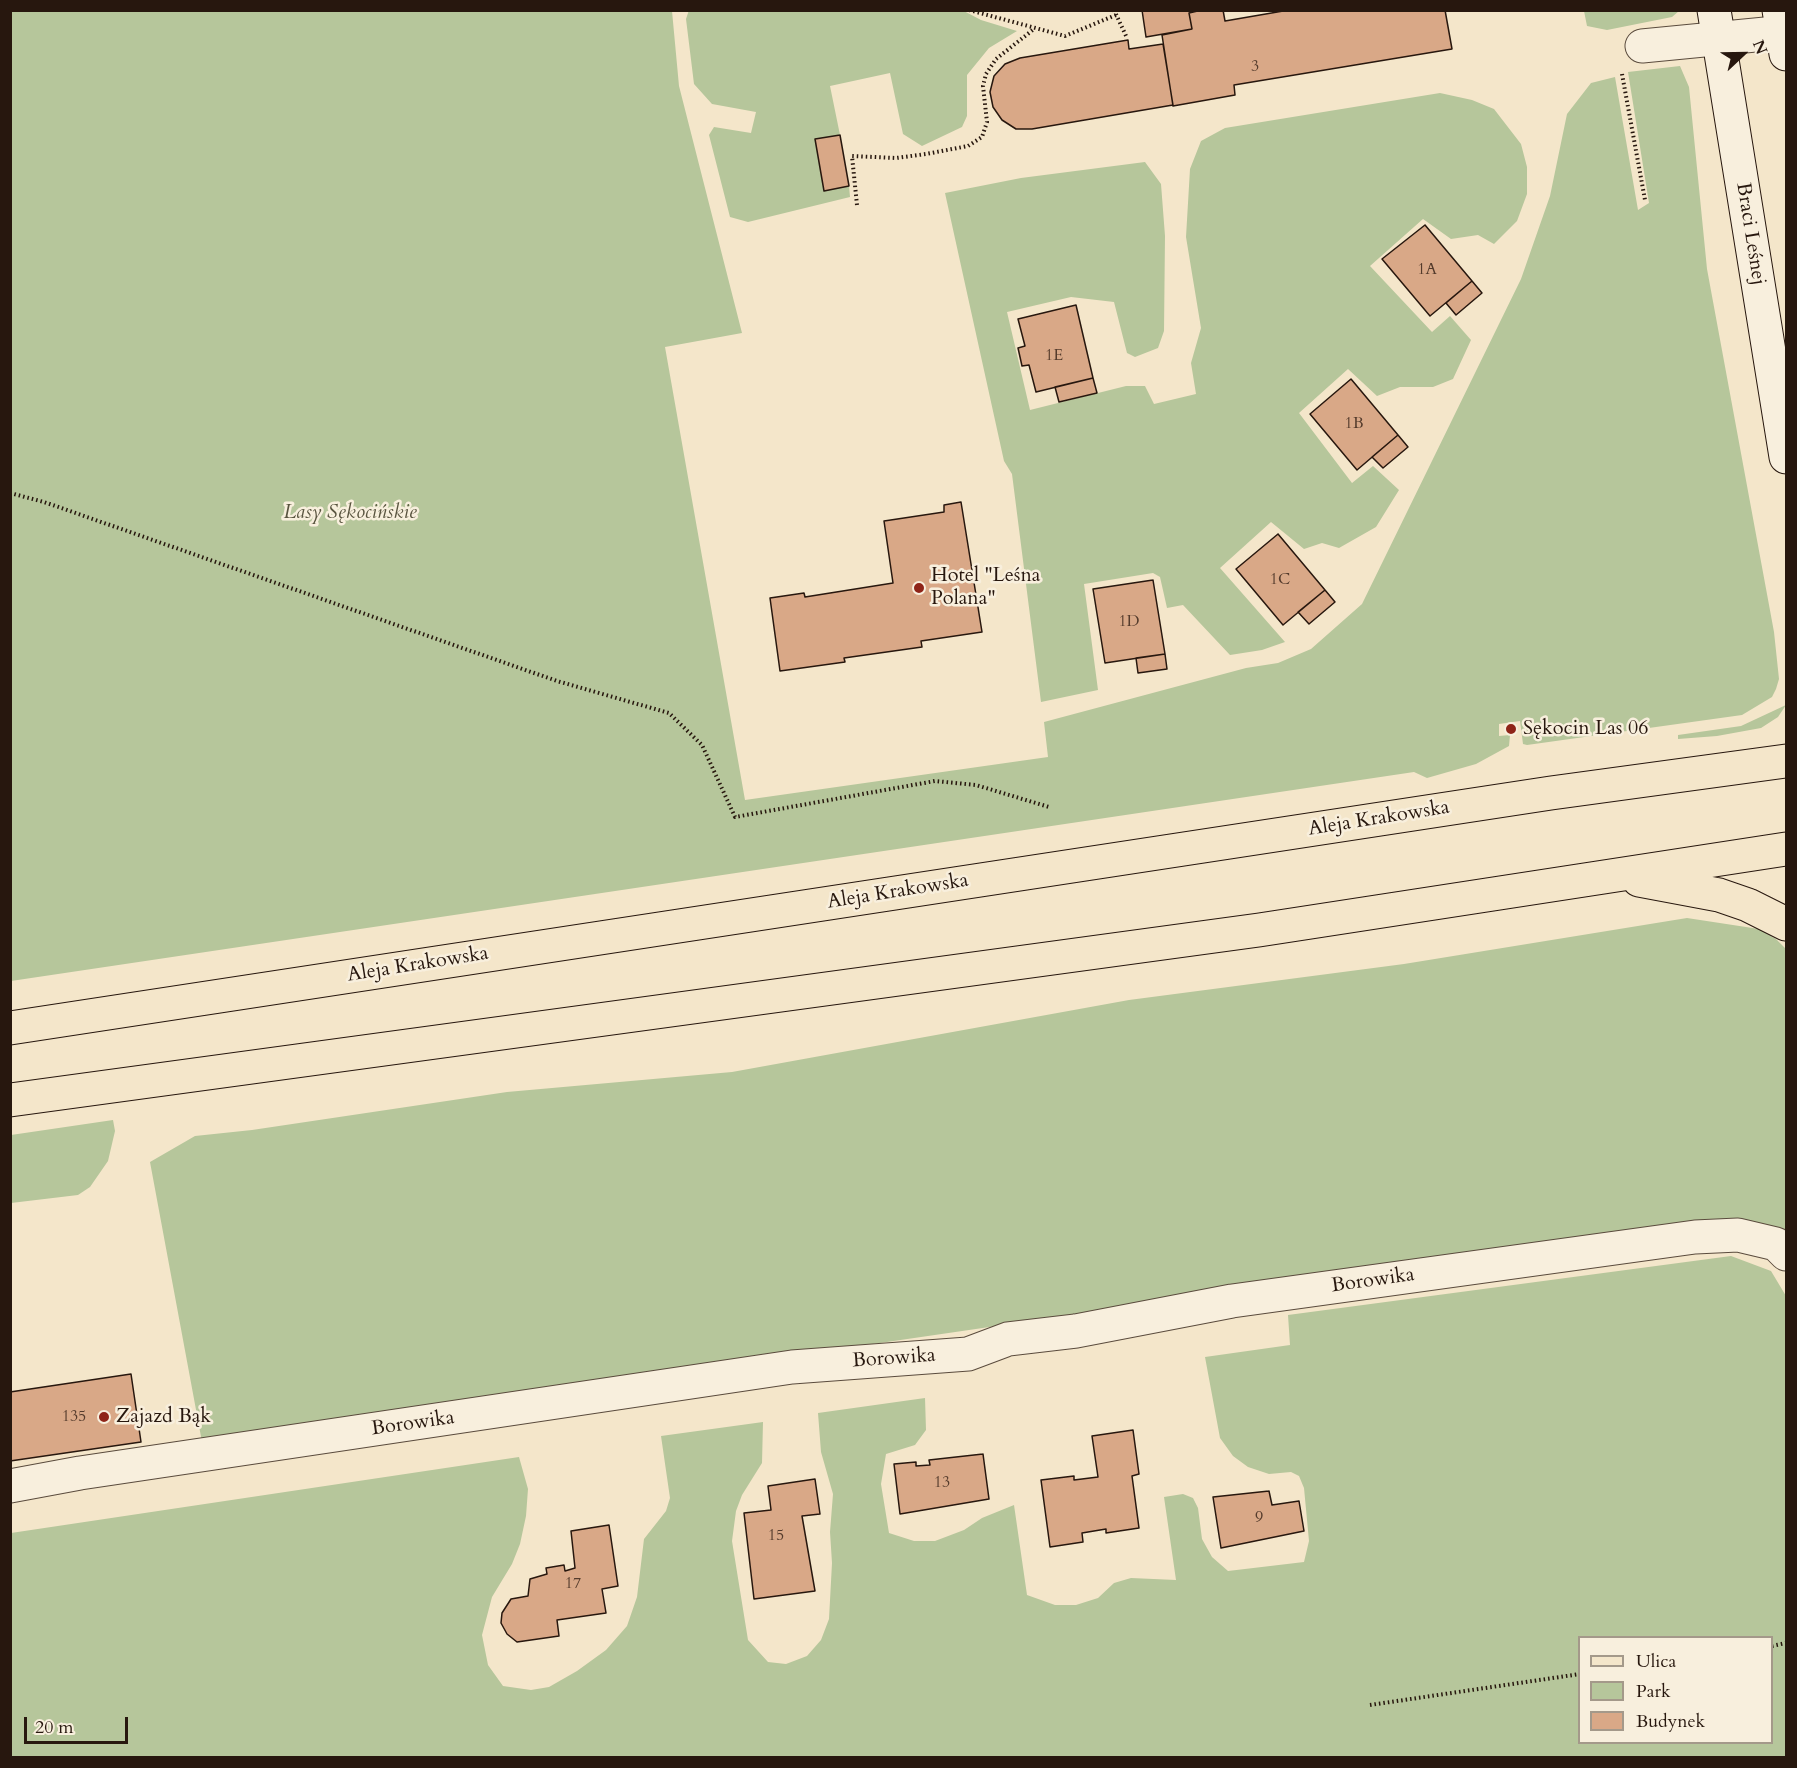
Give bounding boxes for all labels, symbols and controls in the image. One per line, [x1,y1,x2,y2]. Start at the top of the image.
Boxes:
north arrow [1713,24,1773,84]
text: N [1747,37,1772,58]
house number: 3 [1251,57,1259,77]
street label: Braci Leśnej [1730,181,1770,287]
house number: 1A [1417,260,1437,280]
house number: 1E [1045,346,1063,366]
house number: 1B [1344,414,1364,434]
park label: Lasy Sękocińskie [283,501,417,525]
place label: Hotel "Leśna Polana" [931,564,1040,611]
house number: 1C [1270,570,1290,590]
marker: Hotel "Leśna Polana" [912,581,926,595]
house number: 1D [1118,612,1140,632]
place label: Sękocin Las 06 [1523,717,1648,741]
marker: Sękocin Las 06 [1504,722,1518,736]
street label: Aleja Krakowska [1307,796,1451,842]
street label: Aleja Krakowska [826,869,970,915]
street label: Aleja Krakowska [346,942,490,988]
street label: Borowika [1330,1263,1416,1299]
street label: Borowika [852,1344,936,1374]
place label: Zajazd Bąk [116,1405,211,1429]
street label: Borowika [370,1406,456,1442]
house number: 135 [62,1407,86,1427]
marker: Zajazd Bąk [97,1410,111,1424]
house number: 13 [934,1473,950,1493]
house number: 9 [1255,1508,1263,1528]
house number: 15 [768,1526,784,1546]
house number: 17 [565,1574,581,1594]
legend [1578,1636,1773,1744]
text: Ulica [1636,1649,1676,1674]
text: Park [1636,1679,1671,1704]
scale bar [27,1705,130,1743]
text: Budynek [1636,1709,1705,1734]
text: 20 m [35,1715,74,1740]

